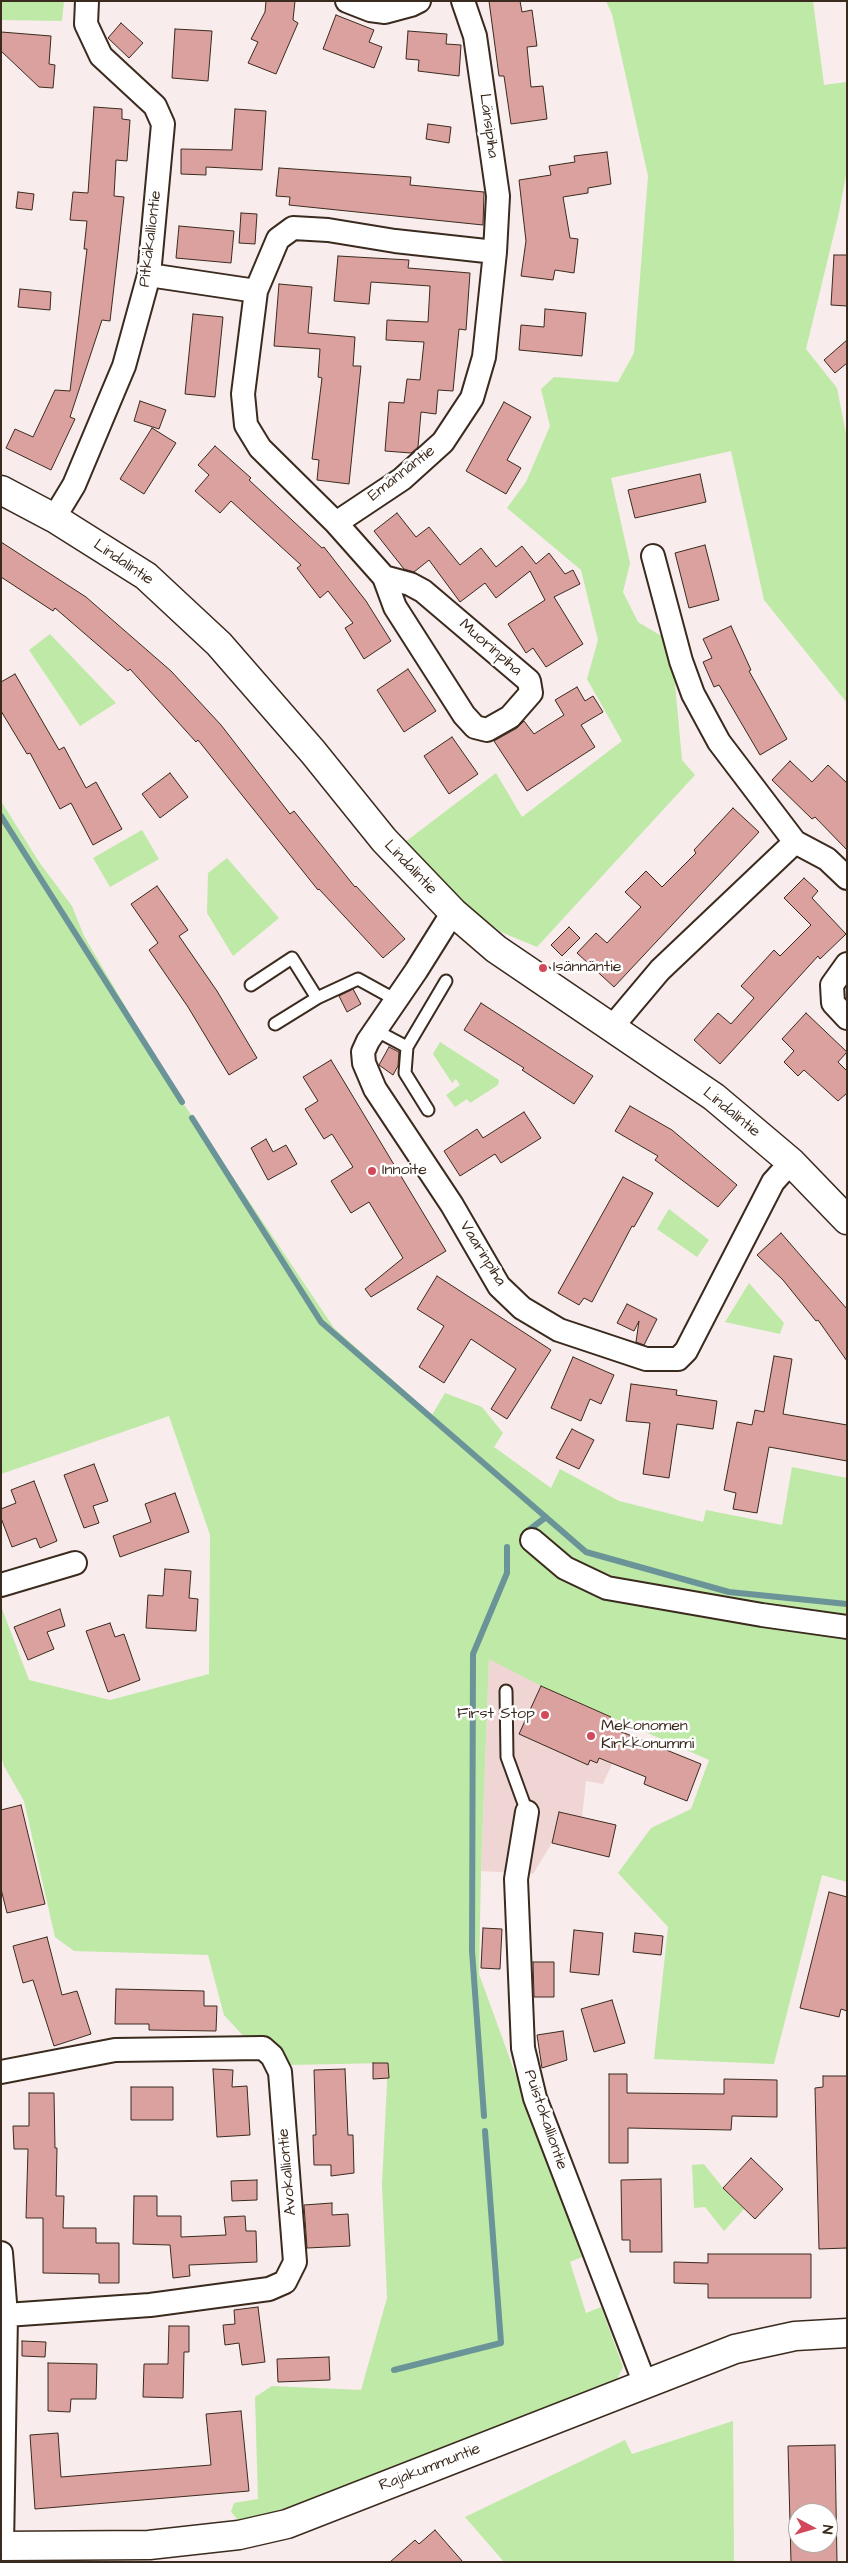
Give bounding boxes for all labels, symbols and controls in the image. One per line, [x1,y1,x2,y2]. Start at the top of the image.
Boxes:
street label: Länsipiha [474,92,502,160]
street label: Pitkäkalliontie [136,190,166,288]
street label: Emännäntie [365,442,439,506]
street label: Lindalintie [89,536,157,590]
street label: Muorinpiha [455,615,525,681]
street label: Lindalintie [379,837,441,899]
place label: Isännäntie [553,958,621,978]
marker: Isännäntie [537,962,549,974]
street label: Lindalintie [698,1084,764,1142]
place label: Innoite [382,1161,427,1181]
marker: Innoite [366,1165,378,1177]
street label: Vaarinpiha [455,1218,509,1290]
place label: First Stop [457,1705,535,1725]
marker: First Stop [539,1709,551,1721]
place label: Mekonomen Kirkkonummi [601,1717,694,1755]
marker: Mekonomen Kirkkonummi [585,1730,597,1742]
street label: Puistokalliontie [519,2068,571,2172]
street label: Avokalliontie [275,2128,301,2216]
street label: Rajakummuntie [377,2440,483,2496]
north arrow [788,2503,838,2553]
text: N [817,2524,837,2535]

